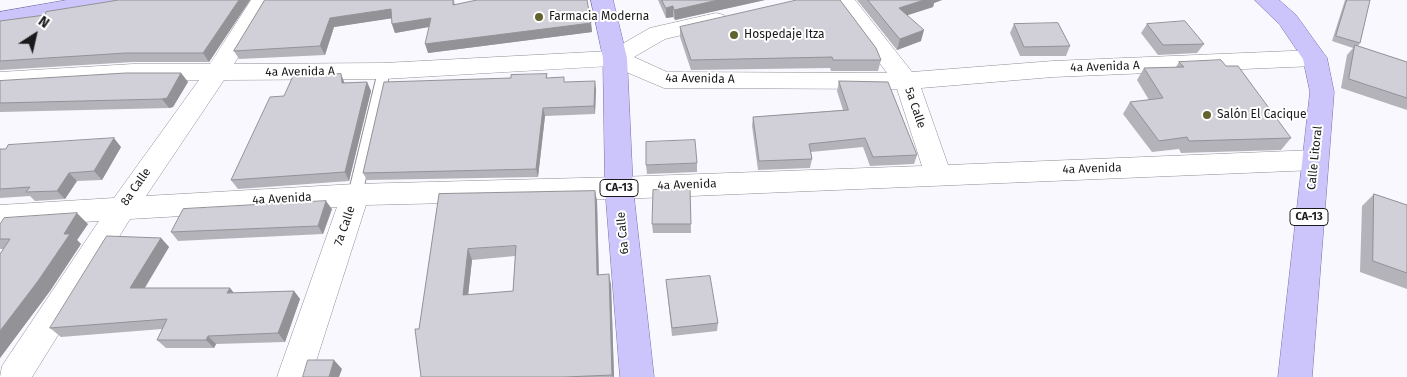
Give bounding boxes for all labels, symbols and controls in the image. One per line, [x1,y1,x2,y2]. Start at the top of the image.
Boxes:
north arrow [10,10,60,60]
place label: Farmacia Moderna [549,10,649,24]
marker: Farmacia Moderna [533,11,545,23]
text: N [35,13,53,32]
place label: Hospedaje Itza [744,28,825,42]
marker: Hospedaje Itza [728,29,740,41]
street label: 4a Avenida A [1070,59,1140,75]
street label: 4a Avenida A [265,64,335,80]
street label: 4a Avenida A [665,71,735,87]
street label: 5a Calle [901,86,929,130]
place label: Salón El Cacique [1217,108,1307,122]
marker: Salón El Cacique [1201,109,1213,121]
street label: Calle Litoral [1304,125,1326,191]
street label: 4a Avenida [1062,161,1122,177]
street label: 8a Calle [118,165,154,209]
street label: 4a Avenida [657,177,717,193]
road number: CA-13 [600,180,638,197]
street label: 4a Avenida [252,190,312,208]
street label: 7a Calle [331,204,359,248]
road number: CA-13 [1290,208,1328,226]
street label: 6a Calle [614,211,632,255]

